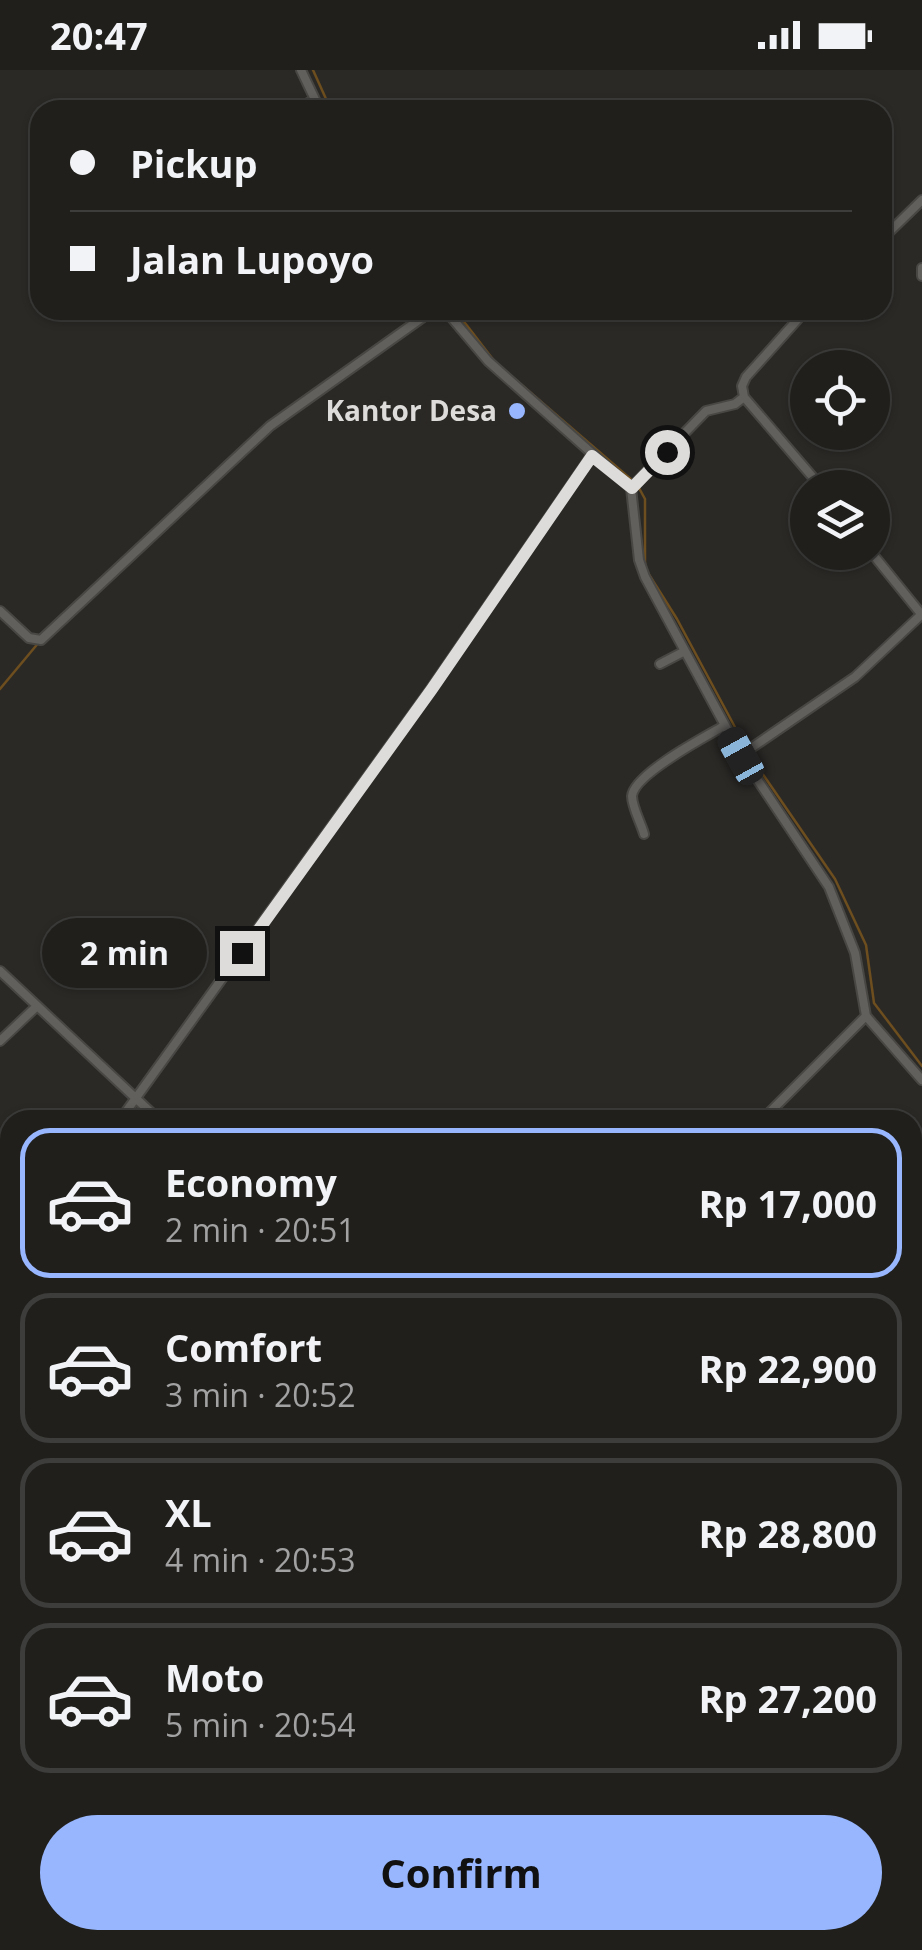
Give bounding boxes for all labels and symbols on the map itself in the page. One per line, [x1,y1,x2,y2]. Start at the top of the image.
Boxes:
place label: Kantor Desa [326,391,497,429]
marker: Kantor Desa [506,400,528,422]
route start [645,430,690,475]
car [713,722,769,790]
callout: 2 min [42,918,207,988]
route end [220,931,265,976]

